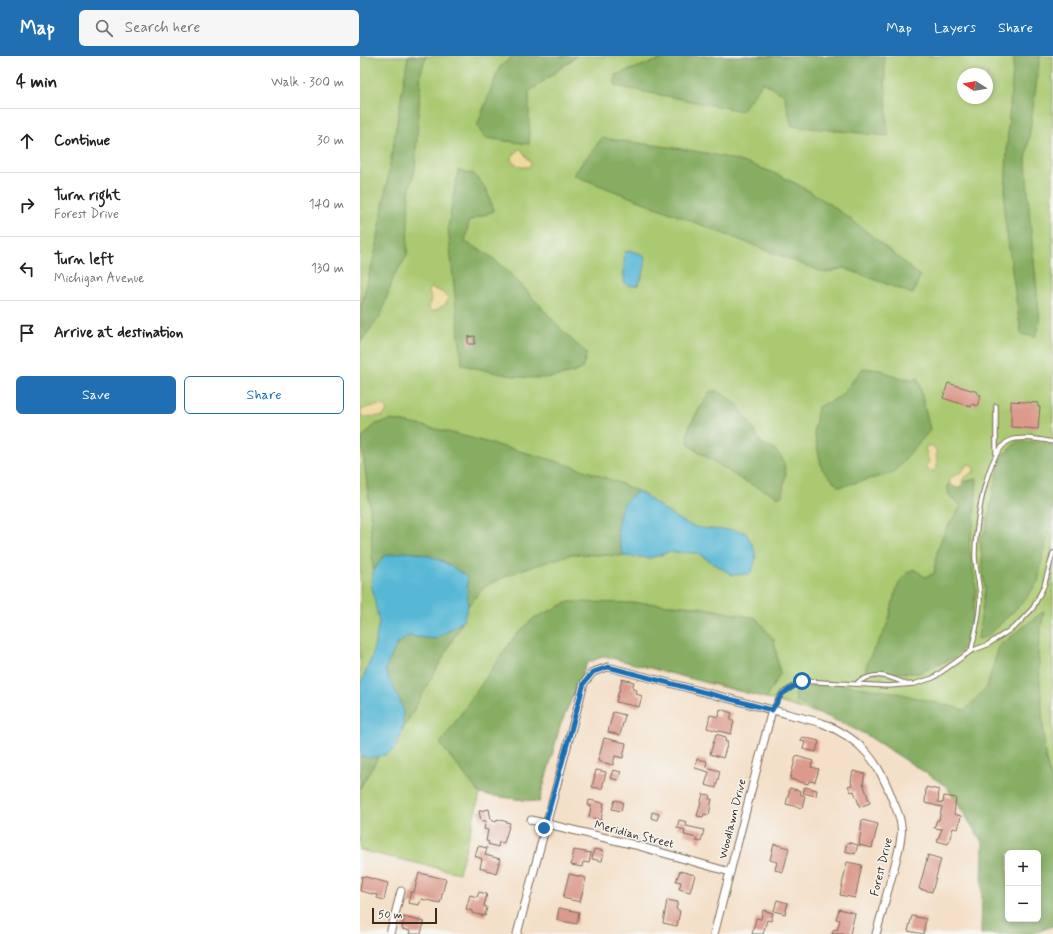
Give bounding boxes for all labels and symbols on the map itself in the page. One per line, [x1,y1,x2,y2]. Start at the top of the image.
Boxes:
north arrow [957,68,993,104]
route start [793,672,811,690]
street label: Woodlawn Drive [715,777,751,861]
street label: Meridian Street [592,817,676,853]
route end [535,819,553,837]
street label: Forest Drive [867,836,897,898]
scale bar [372,906,437,925]

